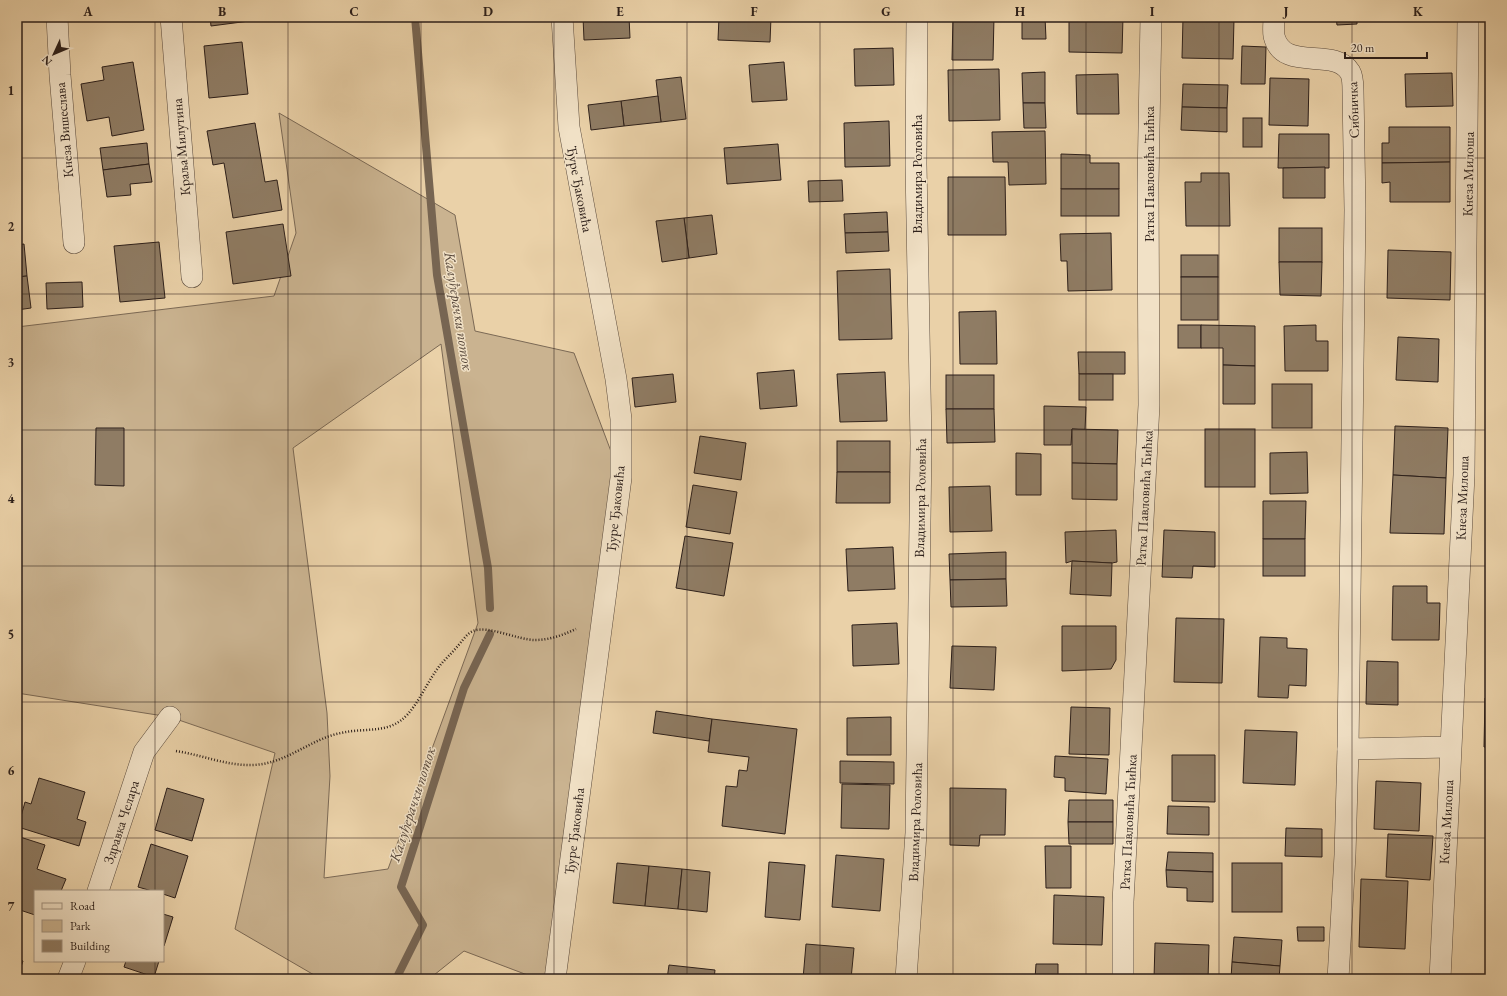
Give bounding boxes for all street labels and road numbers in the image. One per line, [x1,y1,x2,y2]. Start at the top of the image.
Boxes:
street label: Кнеза Вишеслава [51,81,77,178]
street label: Сибничка [1343,81,1363,139]
street label: Краља Милутина [168,97,194,196]
street label: Ратка Павловића Ћићка [1140,106,1158,242]
street label: Владимира Роловића [908,114,926,234]
street label: Кнеза Милоша [1458,131,1478,216]
street label: Ђуре Ђаковића [563,144,597,234]
street label: Ратка Павловића Ћићка [1131,429,1157,566]
street label: Владимира Роловића [910,438,930,558]
street label: Кнеза Милоша [1452,455,1472,541]
street label: Ђуре Ђаковића [601,464,629,553]
street label: Ратка Павловића Ћићка [1115,753,1141,890]
street label: Владимира Роловића [904,762,926,882]
street label: Здравка Челара [99,778,143,866]
street label: Кнеза Милоша [1435,779,1457,865]
street label: Ђуре Ђаковића [560,786,588,876]

